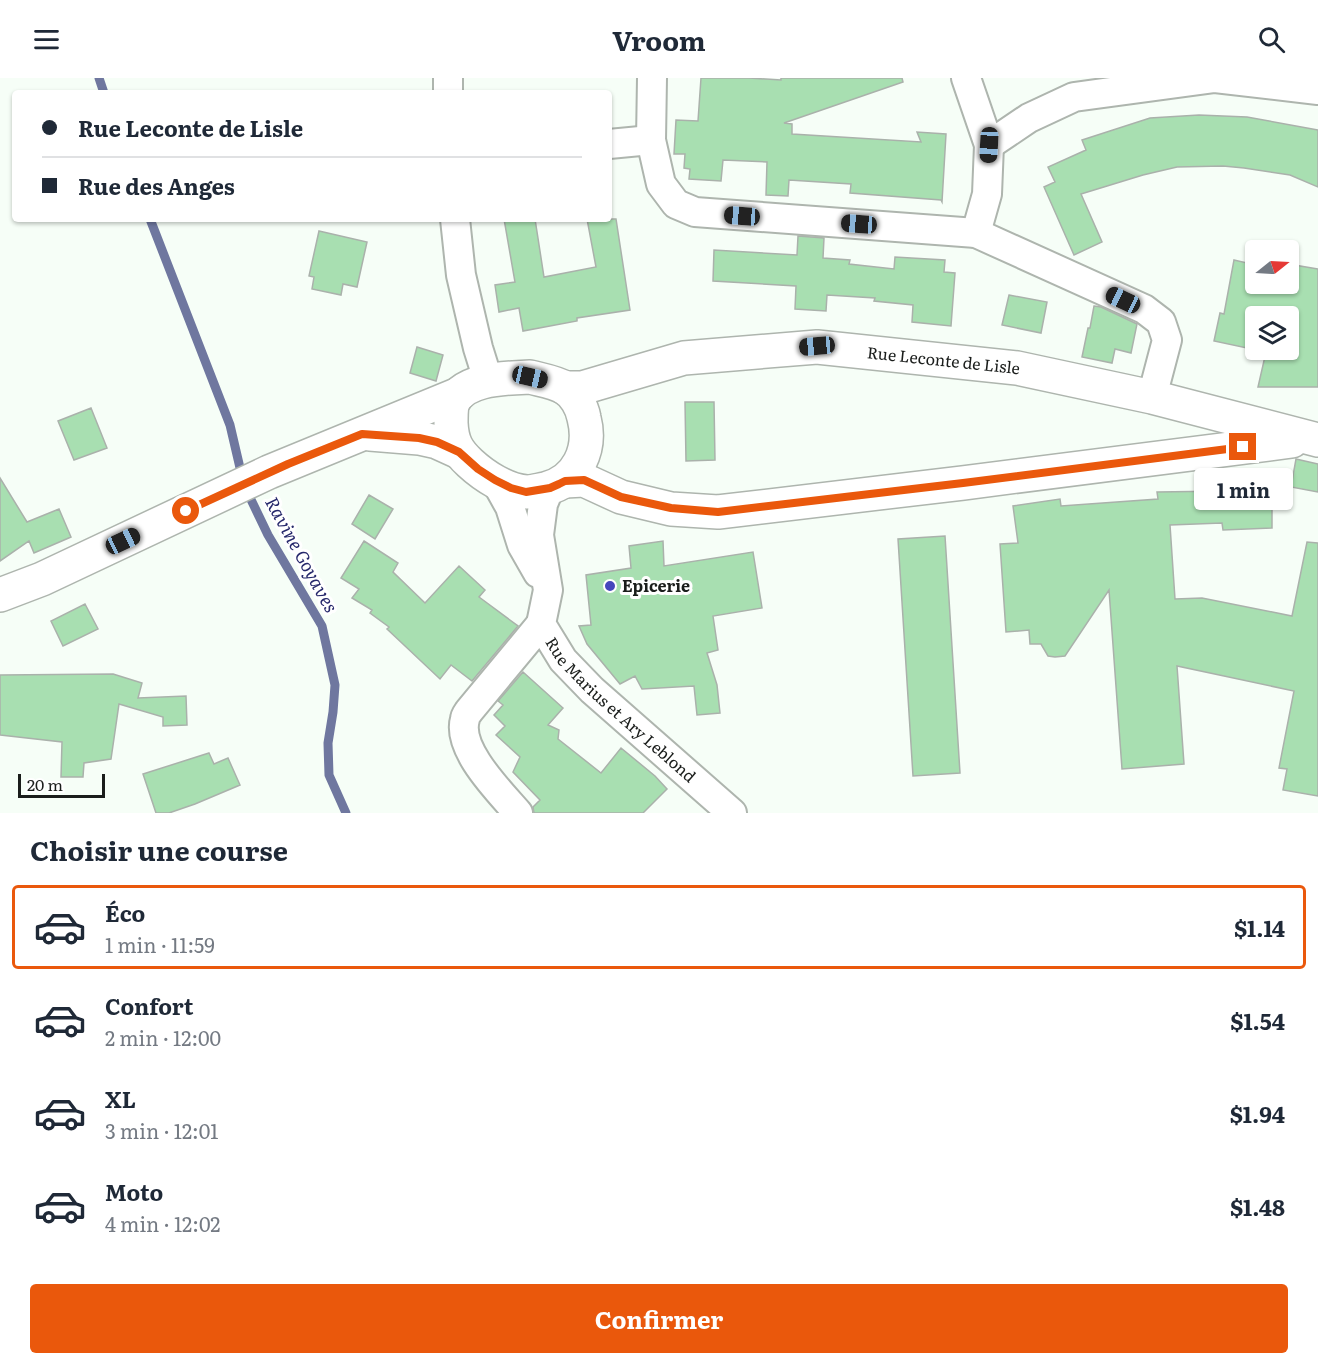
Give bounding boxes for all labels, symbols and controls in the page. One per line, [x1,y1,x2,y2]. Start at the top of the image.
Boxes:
text: Vroom [612,19,706,59]
icon: menu [30,23,63,56]
icon: search [1255,23,1288,56]
text: Rue Leconte de Lisle [78,111,303,144]
car [979,127,999,163]
text: Rue des Anges [78,169,235,202]
car [723,206,761,226]
car [840,214,878,234]
north arrow [1245,240,1299,294]
map controls [1245,240,1299,360]
car [1103,284,1143,316]
button: layers [1245,306,1299,360]
car [798,335,836,357]
street label: Rue Leconte de Lisle [866,339,1021,379]
car [510,364,550,390]
route end [1229,433,1256,460]
callout: 1 min [1194,468,1292,510]
text: 1 min [1217,474,1270,504]
water label: Ravine Goyaves [259,491,345,617]
route start [172,497,199,524]
car [103,525,143,557]
place label: Epicerie [622,573,690,597]
marker: Epicerie [603,579,617,593]
street label: Rue Marius et Ary Leblond [541,632,702,787]
scale bar [18,771,105,798]
text: 20 m [27,772,63,796]
text: Choisir une course [30,829,288,869]
text: Éco [105,896,145,929]
icon: car [33,900,87,954]
text: $1.14 [1234,911,1285,944]
text: 1 min · 11:59 [105,929,215,959]
text: Confort [105,989,193,1022]
icon: car [33,993,87,1047]
text: $1.54 [1230,1004,1285,1037]
text: 2 min · 12:00 [105,1022,221,1052]
text: XL [105,1082,136,1115]
icon: car [33,1086,87,1140]
text: $1.94 [1230,1097,1285,1130]
text: 3 min · 12:01 [105,1115,218,1145]
text: Moto [105,1175,163,1208]
icon: car [33,1179,87,1233]
text: $1.48 [1230,1190,1285,1223]
text: 4 min · 12:02 [105,1208,220,1238]
button: Confirmer [30,1284,1288,1353]

